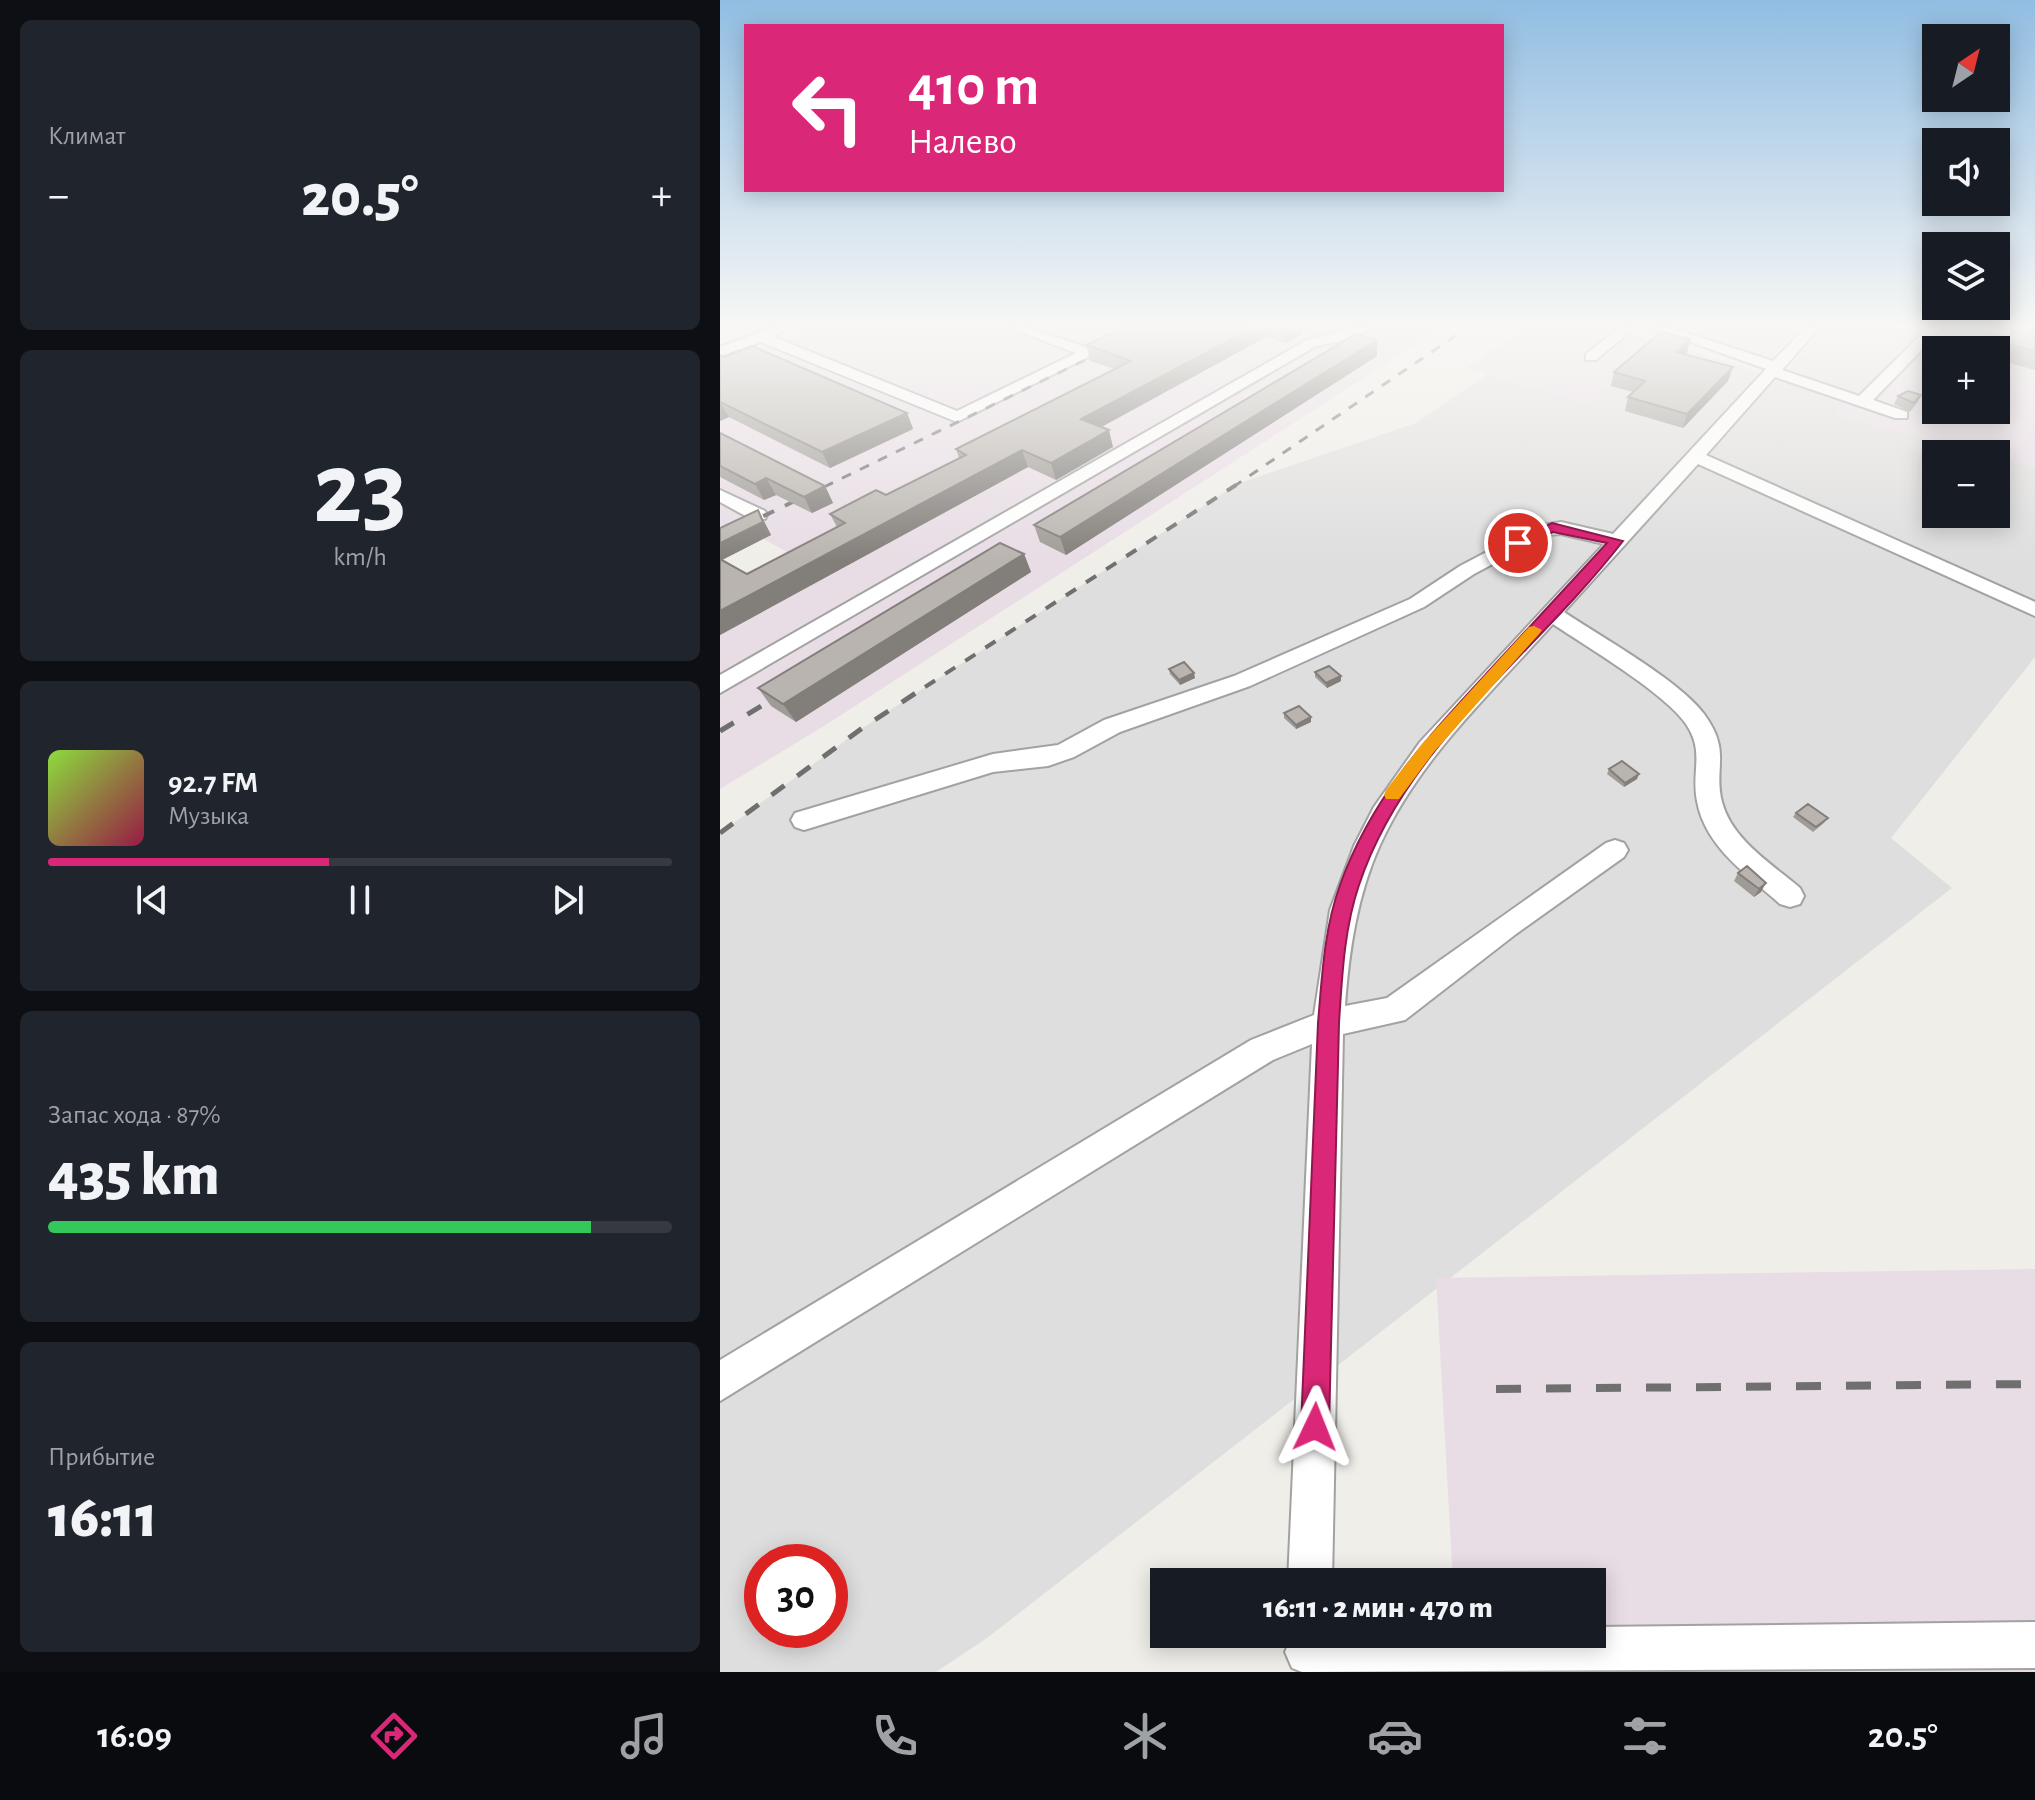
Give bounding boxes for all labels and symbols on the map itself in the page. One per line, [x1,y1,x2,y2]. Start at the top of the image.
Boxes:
north arrow [1922,24,2010,112]
pin [1484,509,1552,577]
position arrow [1273,1385,1357,1469]
speed limit sign: 30 [744,1544,848,1648]

